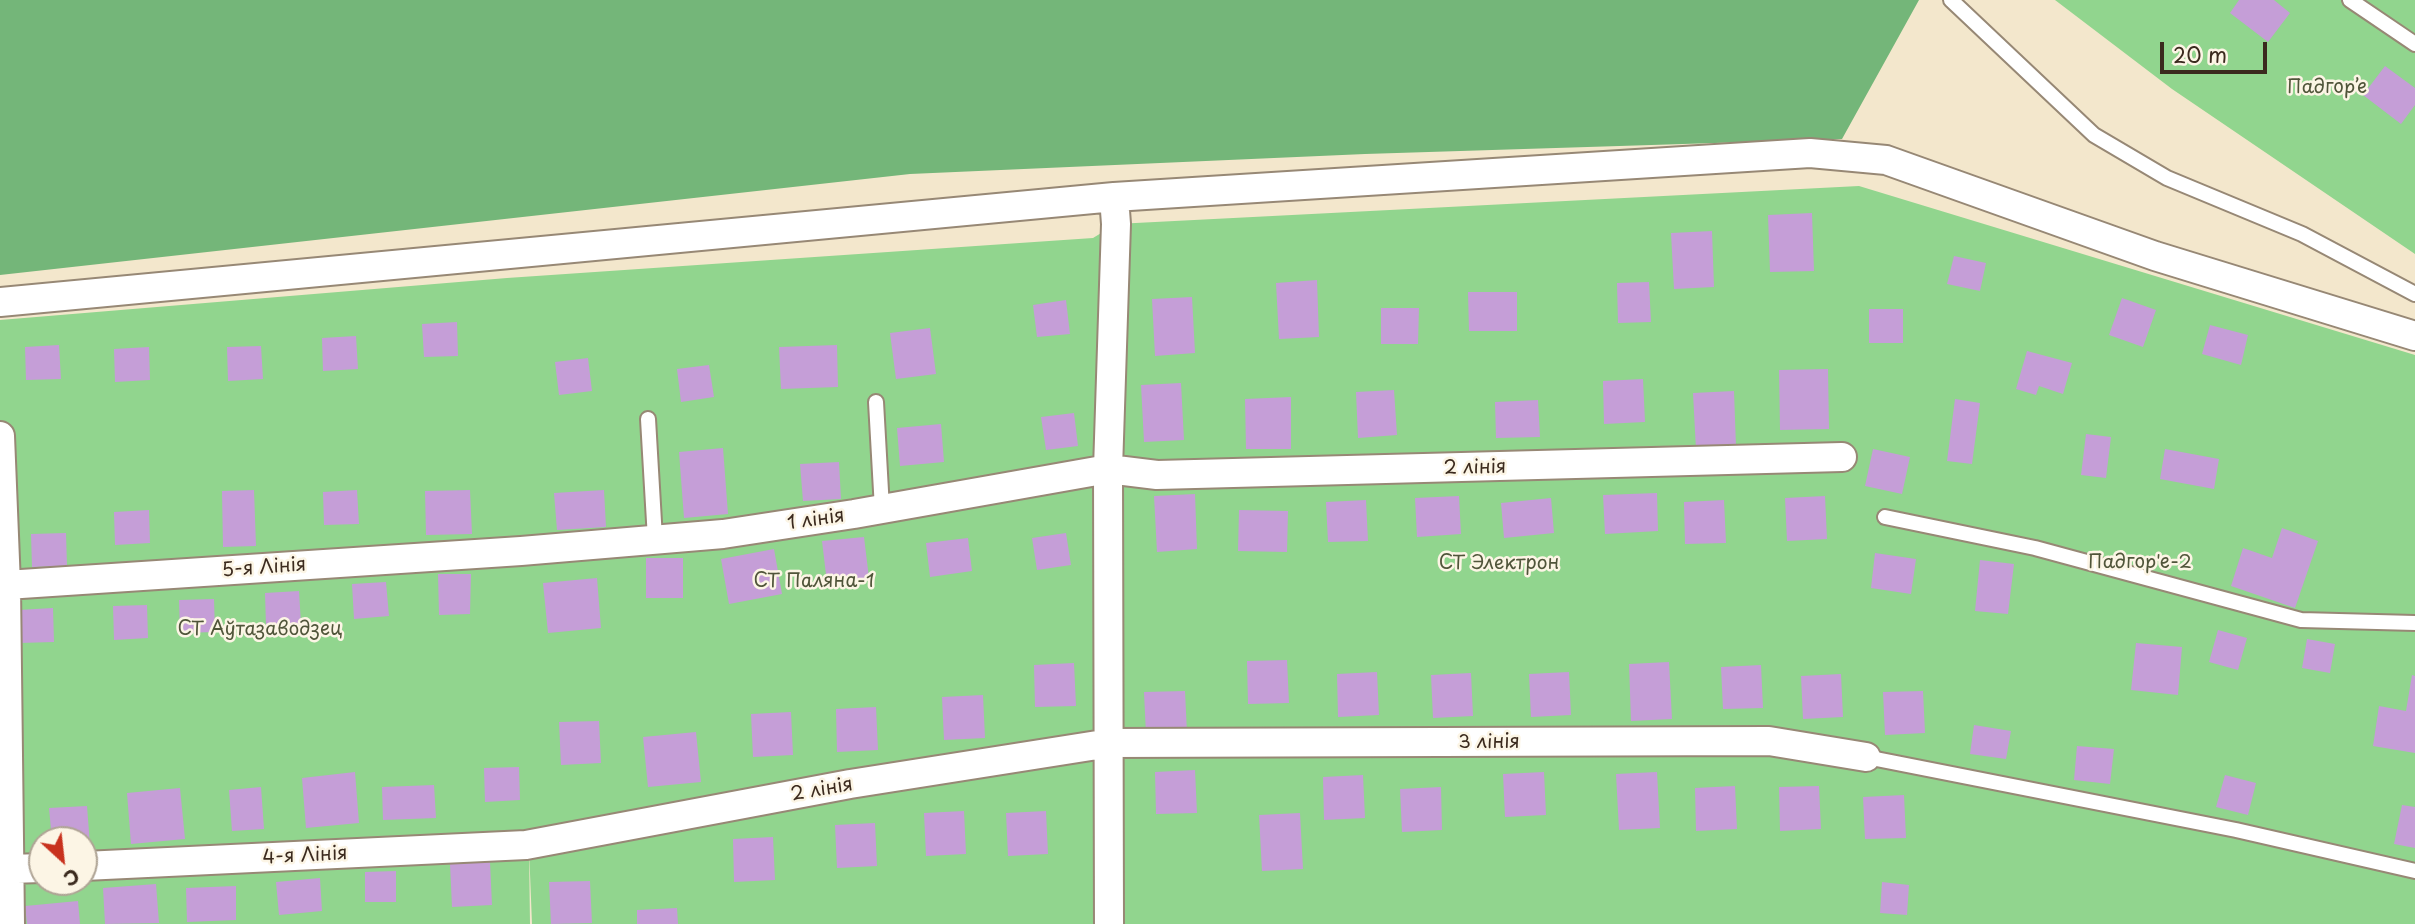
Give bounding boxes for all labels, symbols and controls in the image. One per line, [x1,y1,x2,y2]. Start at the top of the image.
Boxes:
scale bar [2163,28,2270,72]
text: 20 m [2173,38,2227,70]
park label: Падгорʼе [2287,77,2367,99]
street label: 2 лінія [1444,456,1506,480]
street label: 1 лінія [786,505,846,535]
park label: Падгор'е-2 [2088,552,2192,574]
park label: СТ Электрон [1439,553,1559,575]
street label: 5-я Лінія [221,554,307,582]
park label: СТ Паляна-1 [754,571,874,593]
park label: СТ Аўтазаводзец [178,619,342,641]
street label: 3 лінія [1458,732,1520,754]
street label: 2 лінія [789,773,855,807]
north arrow [28,826,98,896]
street label: 4-я Лінія [262,842,348,870]
text: С [59,862,84,894]

